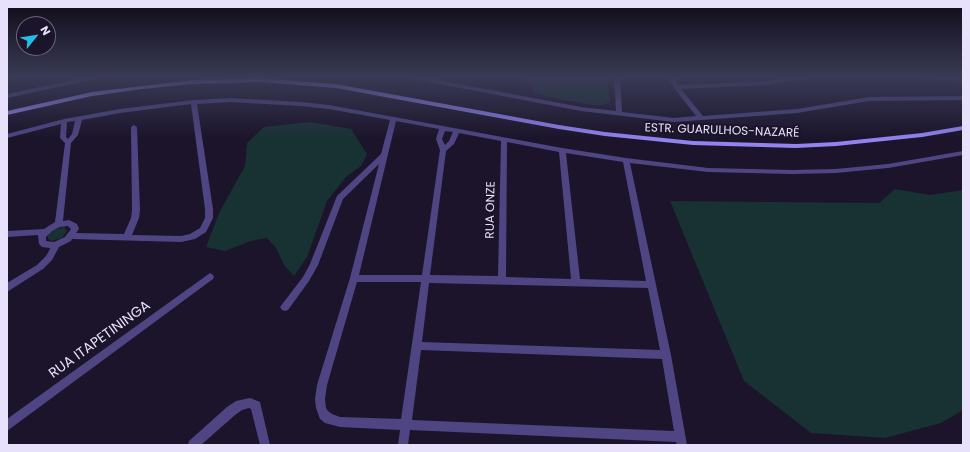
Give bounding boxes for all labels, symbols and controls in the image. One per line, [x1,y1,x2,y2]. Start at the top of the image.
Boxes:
north arrow [16,16,56,56]
text: N [37,23,55,38]
street label: ESTR. GUARULHOS-NAZARÉ [644,121,800,141]
street label: RUA ONZE [483,181,499,239]
street label: RUA ITAPETININGA [46,298,154,382]

